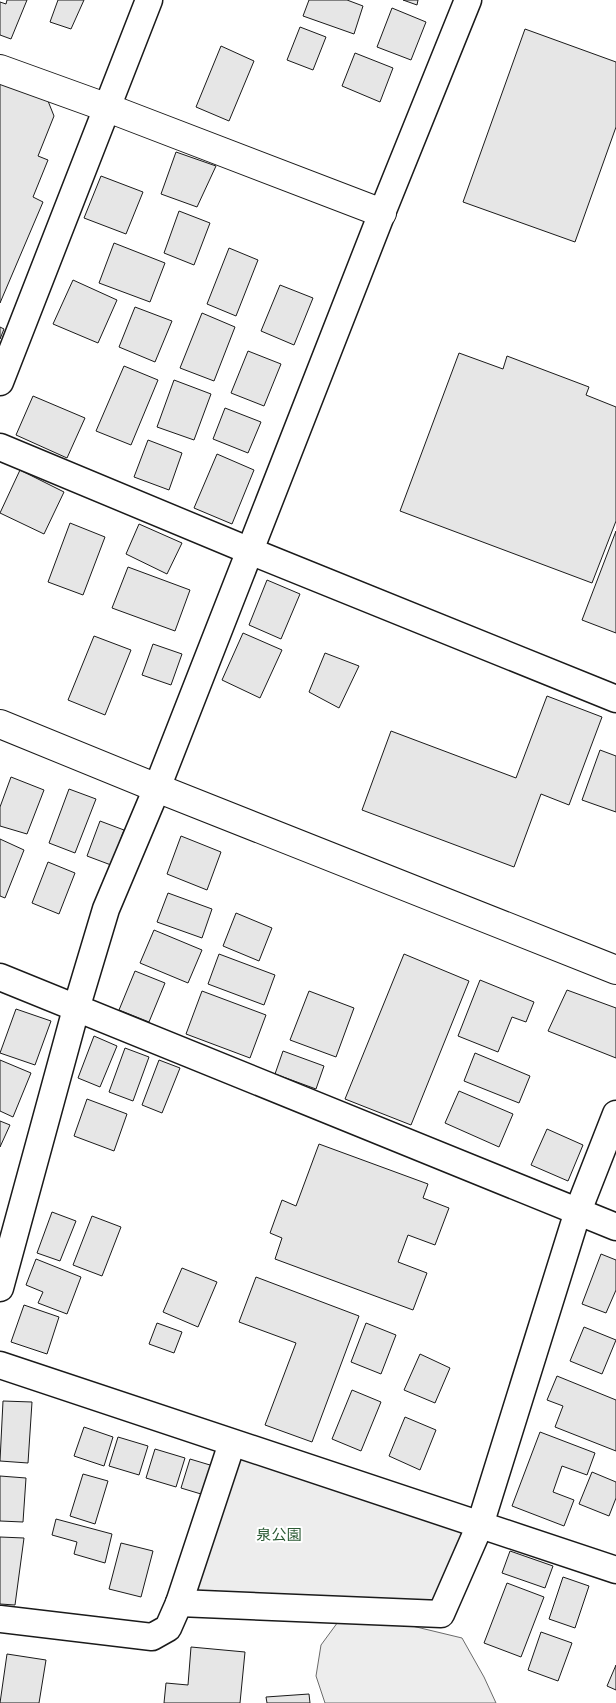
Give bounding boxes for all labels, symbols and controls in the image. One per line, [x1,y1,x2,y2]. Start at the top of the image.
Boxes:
park label: 泉公園 [256,1526,302,1544]

